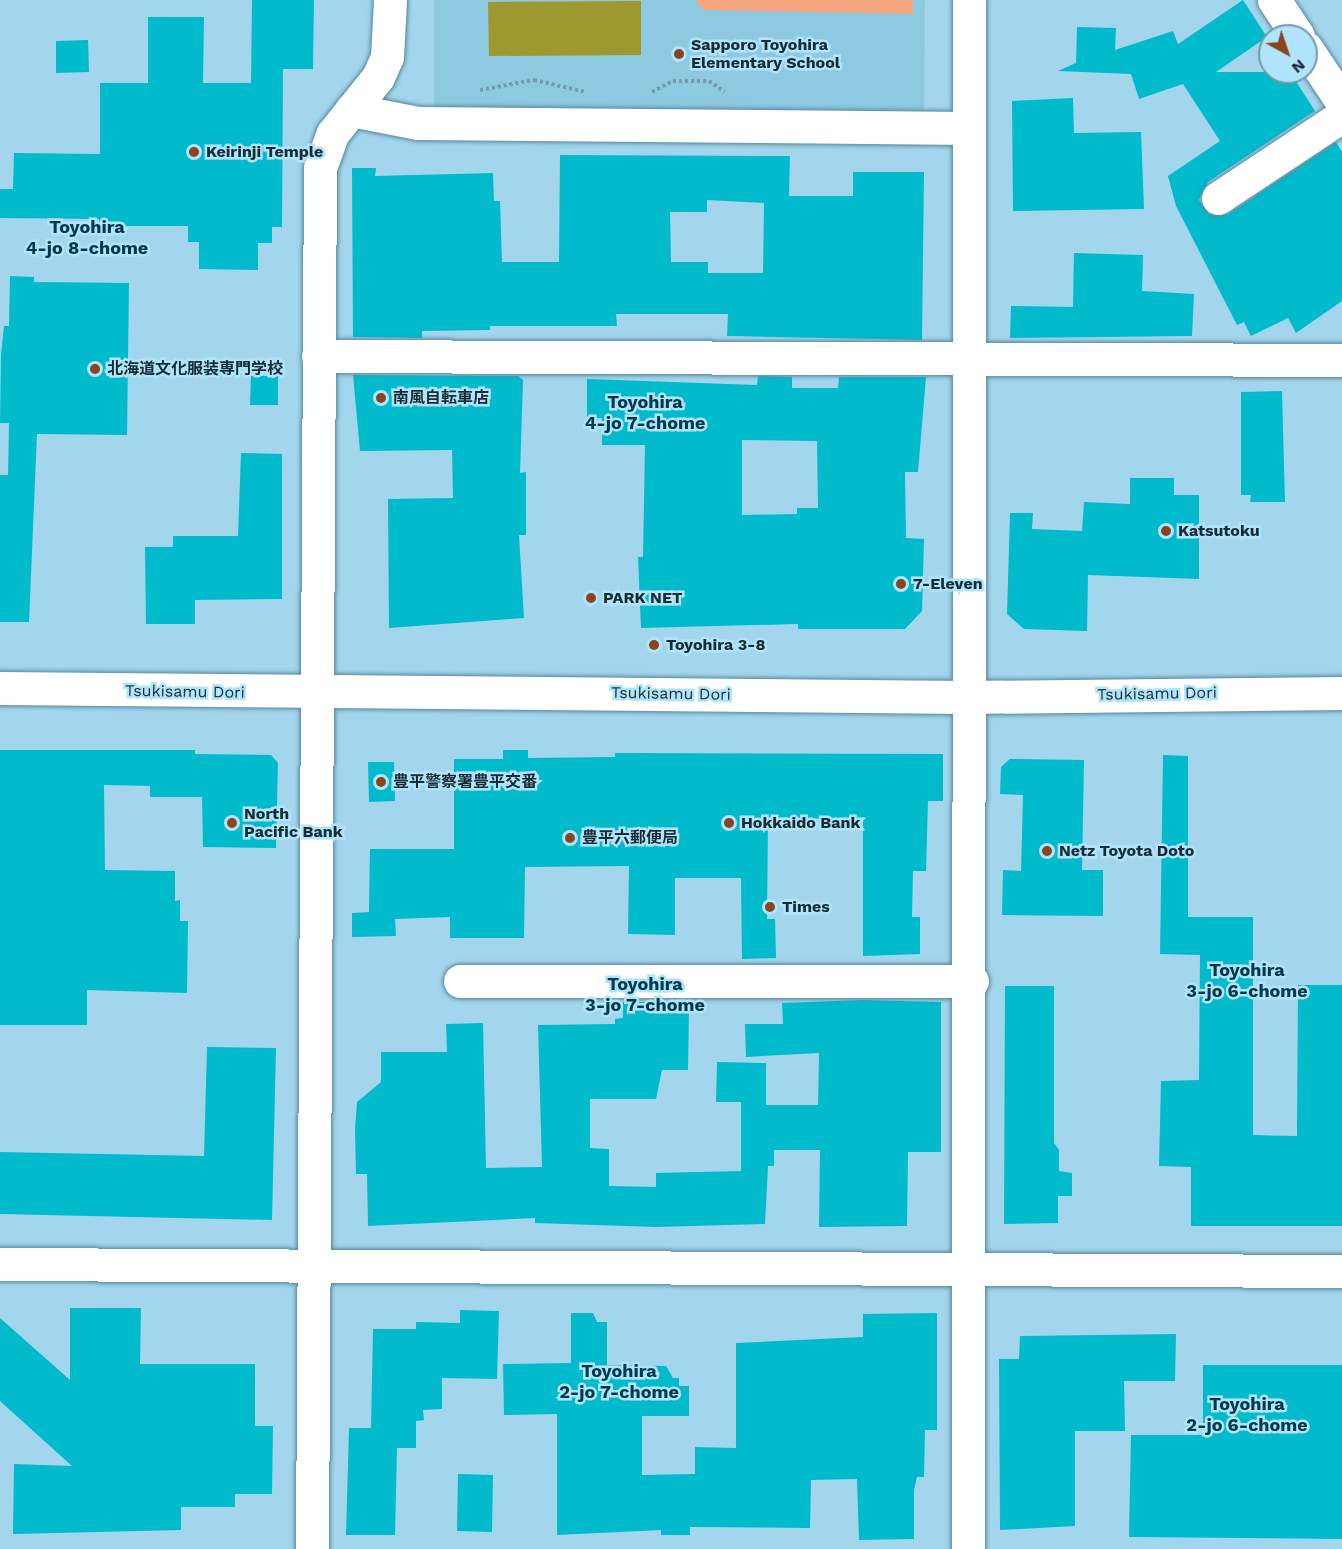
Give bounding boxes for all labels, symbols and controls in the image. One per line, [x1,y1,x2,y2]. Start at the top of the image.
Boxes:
north arrow [1258,24,1318,84]
place label: Sapporo Toyohira Elementary School [691,35,840,73]
marker: Sapporo Toyohira Elementary School [672,47,686,61]
text: N [1288,56,1309,78]
place label: Keirinji Temple [206,142,324,162]
marker: Keirinji Temple [187,145,201,159]
district label: Toyohira 4-jo 8-chome [26,217,148,260]
place label: 北海道文化服装専門学校 [107,359,283,379]
marker: 北海道文化服装専門学校 [88,362,102,376]
place label: 南風自転車店 [393,388,489,408]
marker: 南風自転車店 [374,391,388,405]
district label: Toyohira 4-jo 7-chome [584,392,706,434]
place label: Katsutoku [1178,521,1260,541]
marker: Katsutoku [1159,524,1173,538]
place label: 7-Eleven [913,574,983,594]
marker: 7-Eleven [894,577,908,591]
place label: PARK NET [603,588,683,608]
marker: PARK NET [584,591,598,605]
place label: Toyohira 3-8 [666,635,766,655]
marker: Toyohira 3-8 [647,638,661,652]
street label: Tsukisamu Dori [125,681,245,703]
street label: Tsukisamu Dori [611,683,731,705]
street label: Tsukisamu Dori [1097,683,1217,705]
place label: 豊平警察署豊平交番 [393,772,537,792]
marker: 豊平警察署豊平交番 [374,775,388,789]
place label: North Pacific Bank [244,804,343,842]
place label: Hokkaido Bank [741,813,860,833]
marker: North Pacific Bank [225,816,239,830]
marker: Hokkaido Bank [722,816,736,830]
place label: 豊平六郵便局 [582,828,678,848]
marker: 豊平六郵便局 [563,831,577,845]
place label: Netz Toyota Doto [1059,841,1195,861]
marker: Netz Toyota Doto [1040,844,1054,858]
place label: Times [782,897,830,917]
marker: Times [763,900,777,914]
district label: Toyohira 3-jo 6-chome [1186,960,1308,1002]
district label: Toyohira 3-jo 7-chome [585,974,705,1016]
district label: Toyohira 2-jo 7-chome [559,1361,679,1404]
district label: Toyohira 2-jo 6-chome [1186,1394,1308,1436]

